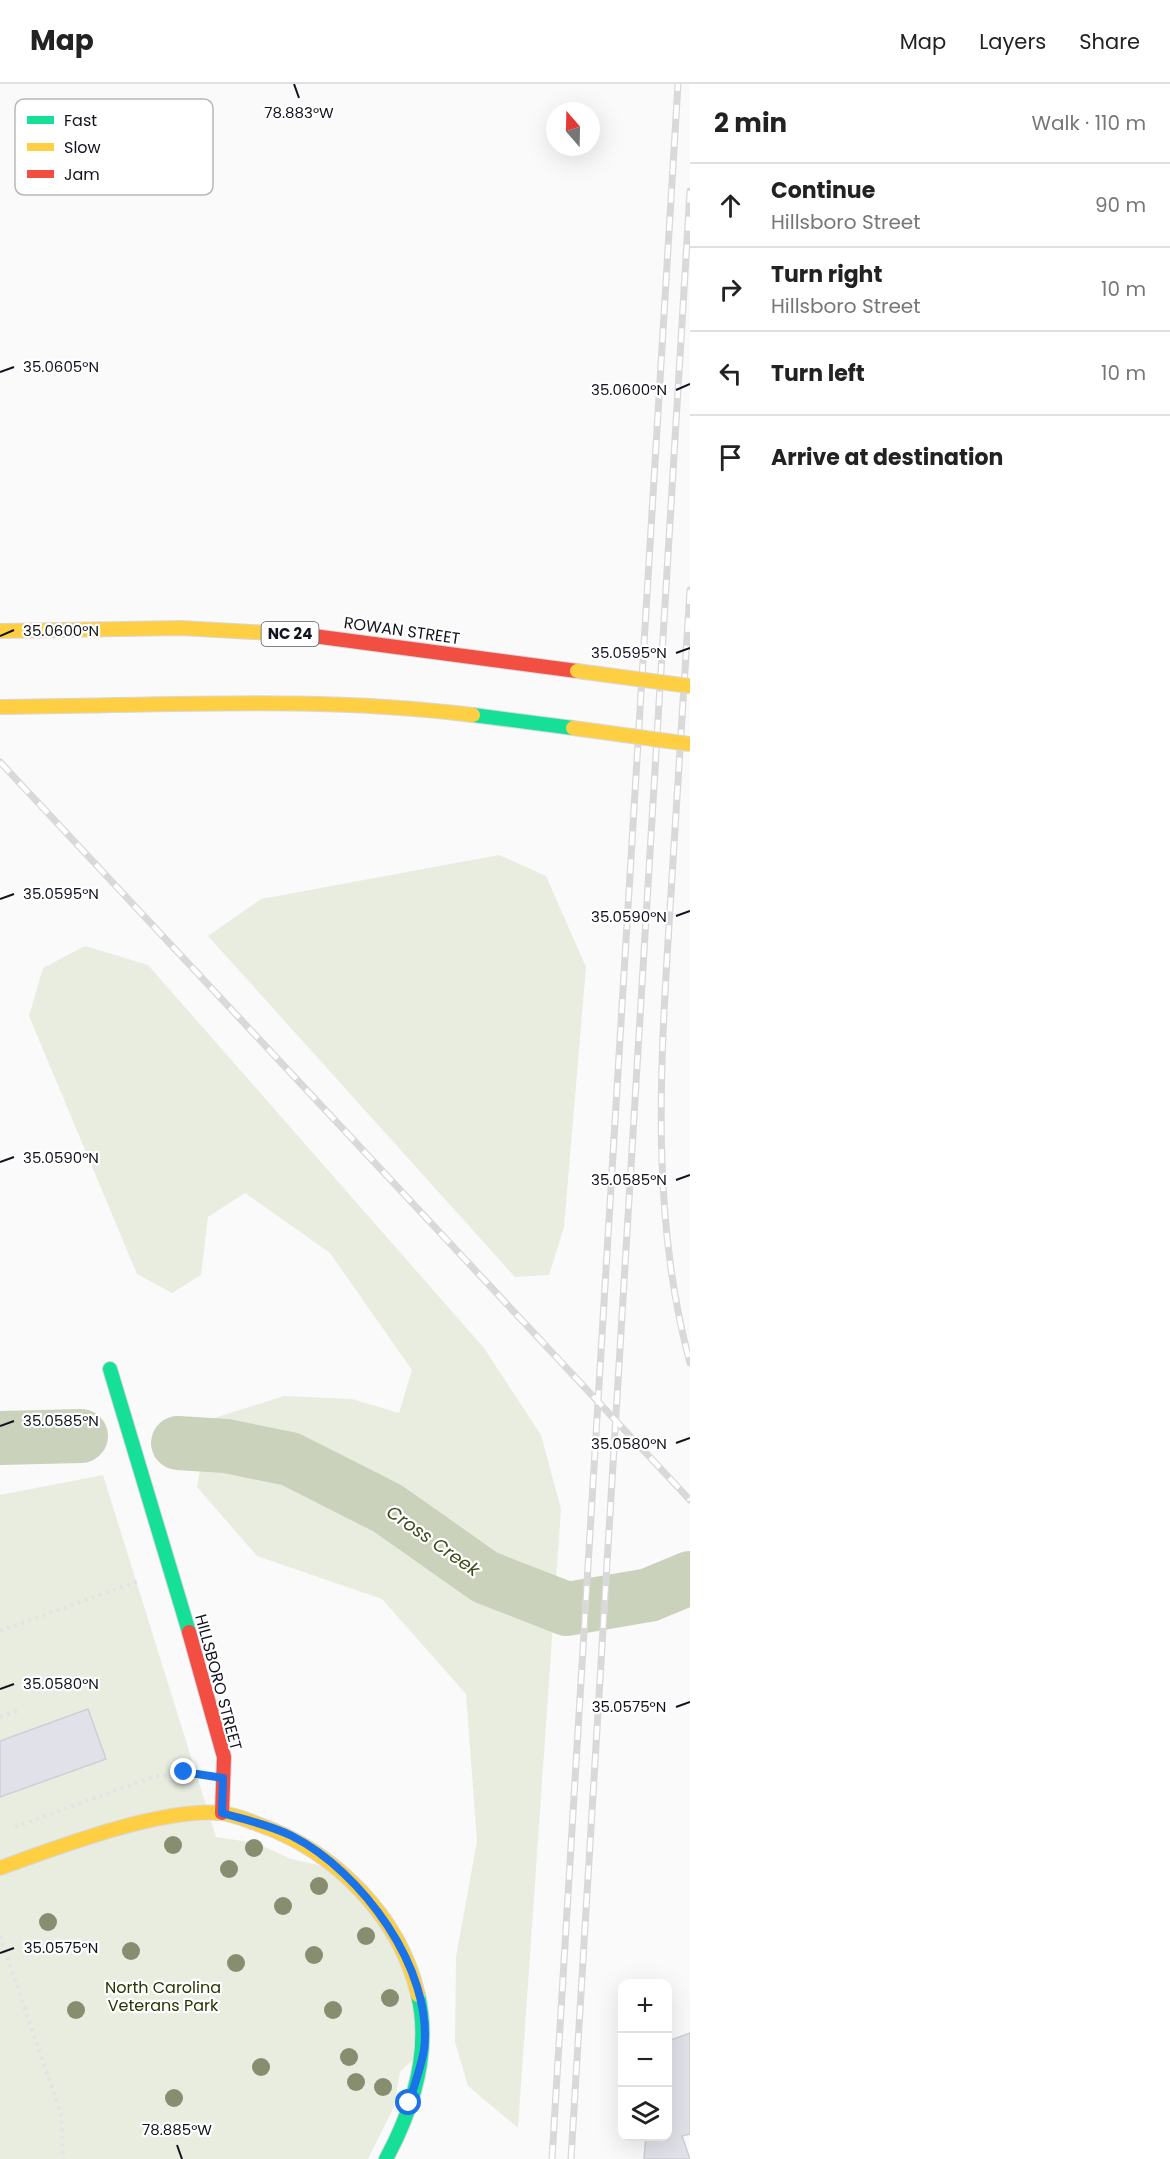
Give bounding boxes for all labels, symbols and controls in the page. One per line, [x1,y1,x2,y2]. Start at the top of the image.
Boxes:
text: Map [30,21,94,60]
text: Map [900,27,946,56]
text: Layers [979,27,1046,56]
text: Share [1079,27,1140,56]
legend [15,99,213,195]
text: 78.883°W [264,102,334,123]
north arrow [546,102,600,156]
text: 2 min [714,105,787,141]
text: Fast [64,109,97,132]
text: Walk · 110 m [1032,109,1146,137]
text: Slow [64,136,101,159]
text: Jam [64,163,100,186]
text: Continue [771,175,875,206]
icon: ahead [714,189,747,222]
text: 90 m [1095,191,1146,219]
text: Hillsboro Street [771,208,921,236]
text: Turn right [771,259,882,290]
icon: right [714,273,747,306]
text: 10 m [1101,275,1146,303]
text: Hillsboro Street [771,292,921,320]
text: 35.0605°N [23,356,99,377]
icon: left [714,357,747,390]
text: Turn left [771,358,865,389]
text: 10 m [1101,359,1146,387]
text: 35.0600°N [591,379,667,400]
icon: arrive [714,441,747,474]
text: Arrive at destination [771,442,1003,473]
street label: ROWAN STREET [342,611,462,650]
text: 35.0600°N [23,620,99,641]
road number: NC 24 [262,622,318,646]
text: 35.0595°N [591,642,667,663]
text: 35.0595°N [23,883,99,904]
text: 35.0590°N [591,906,667,927]
text: 35.0590°N [23,1147,99,1168]
text: 35.0585°N [591,1169,667,1190]
text: 35.0585°N [23,1410,99,1431]
text: 35.0580°N [591,1433,667,1454]
water label: Cross Creek [382,1499,485,1582]
street label: HILLSBORO STREET [189,1612,248,1753]
text: 35.0580°N [23,1673,99,1694]
text: 35.0575°N [592,1696,666,1717]
route end [170,1758,196,1784]
text: 35.0575°N [24,1937,98,1958]
park label: North Carolina Veterans Park [105,1976,221,2017]
map controls [618,1979,672,2141]
button: + [618,1979,672,2033]
button: − [618,2033,672,2087]
button: layers [618,2087,672,2141]
route start [395,2089,421,2115]
text: 78.885°W [142,2119,212,2140]

